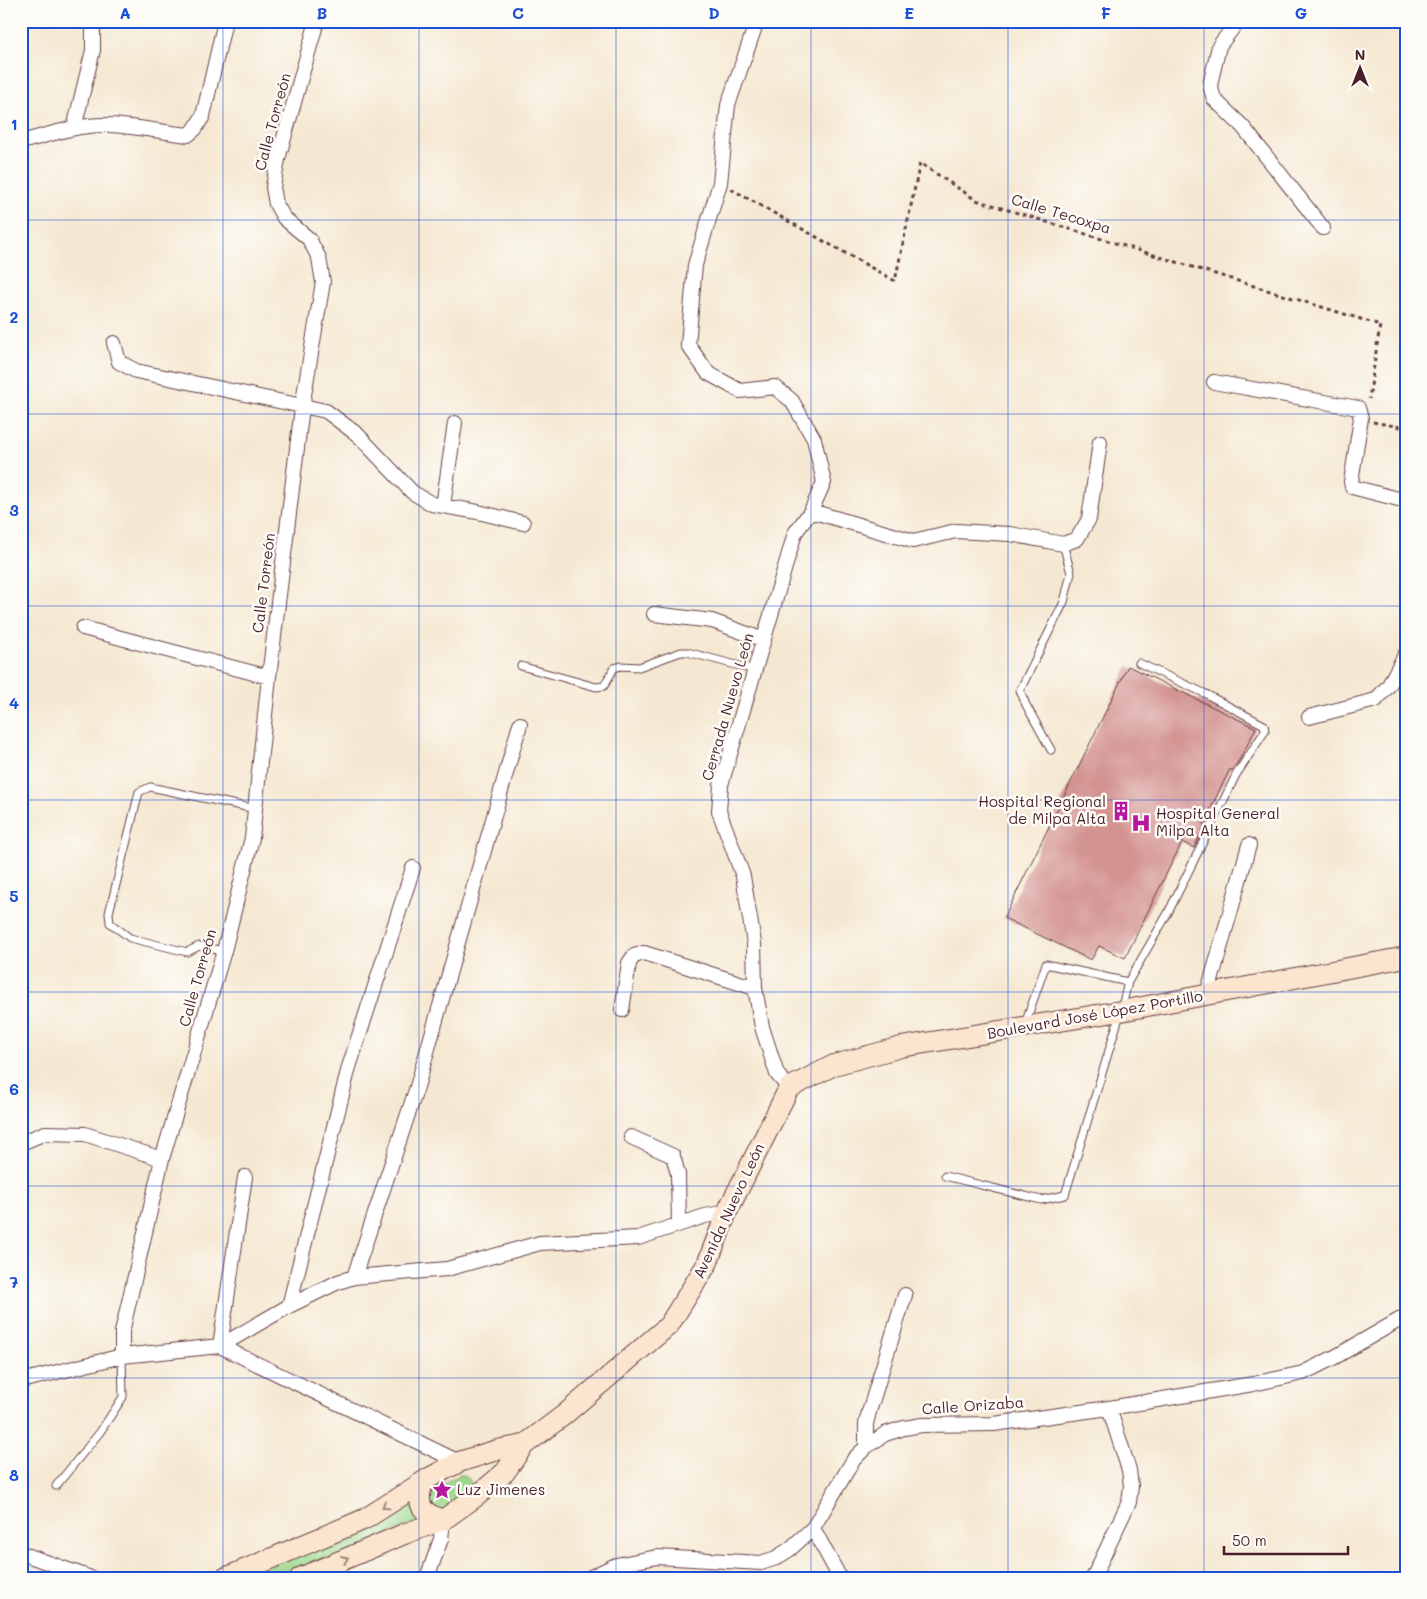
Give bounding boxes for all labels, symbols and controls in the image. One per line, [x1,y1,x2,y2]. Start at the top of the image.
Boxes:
text: A [119,2,131,23]
text: B [317,2,327,23]
text: C [512,2,524,23]
text: D [708,2,720,23]
text: E [904,2,914,23]
text: F [1101,2,1111,23]
text: G [1295,2,1307,23]
north arrow [1334,42,1384,92]
text: N [1355,45,1365,64]
street label: Calle Torreón [249,71,295,173]
text: 1 [10,113,18,134]
street label: Calle Tecoxpa [1009,188,1114,238]
text: 2 [10,306,19,327]
text: 3 [9,499,19,520]
street label: Calle Torreón [247,532,279,634]
street label: Cerrada Nuevo León [696,631,758,783]
text: 4 [9,692,19,713]
place label: Hospital Regional de Milpa Alta [978,791,1106,828]
building icon: Hospital Regional de Milpa Alta [1110,800,1132,822]
place label: Hospital General Milpa Alta [1156,803,1280,840]
hospital icon: Hospital General Milpa Alta [1130,812,1152,834]
text: 5 [9,885,19,906]
street label: Calle Torreón [174,927,220,1029]
street label: Boulevard José López Portillo [985,985,1204,1043]
text: 6 [9,1078,19,1099]
street label: Avenida Nuevo León [688,1140,768,1282]
text: 7 [10,1271,19,1292]
street label: Calle Orizaba [921,1391,1025,1419]
text: 8 [9,1464,19,1485]
place icon: Luz Jimenes [431,1479,453,1501]
place label: Luz Jimenes [457,1479,545,1499]
one-way arrow [382,1500,391,1510]
scale bar [1224,1524,1348,1556]
text: 50 m [1232,1530,1267,1550]
one-way arrow [340,1554,349,1565]

